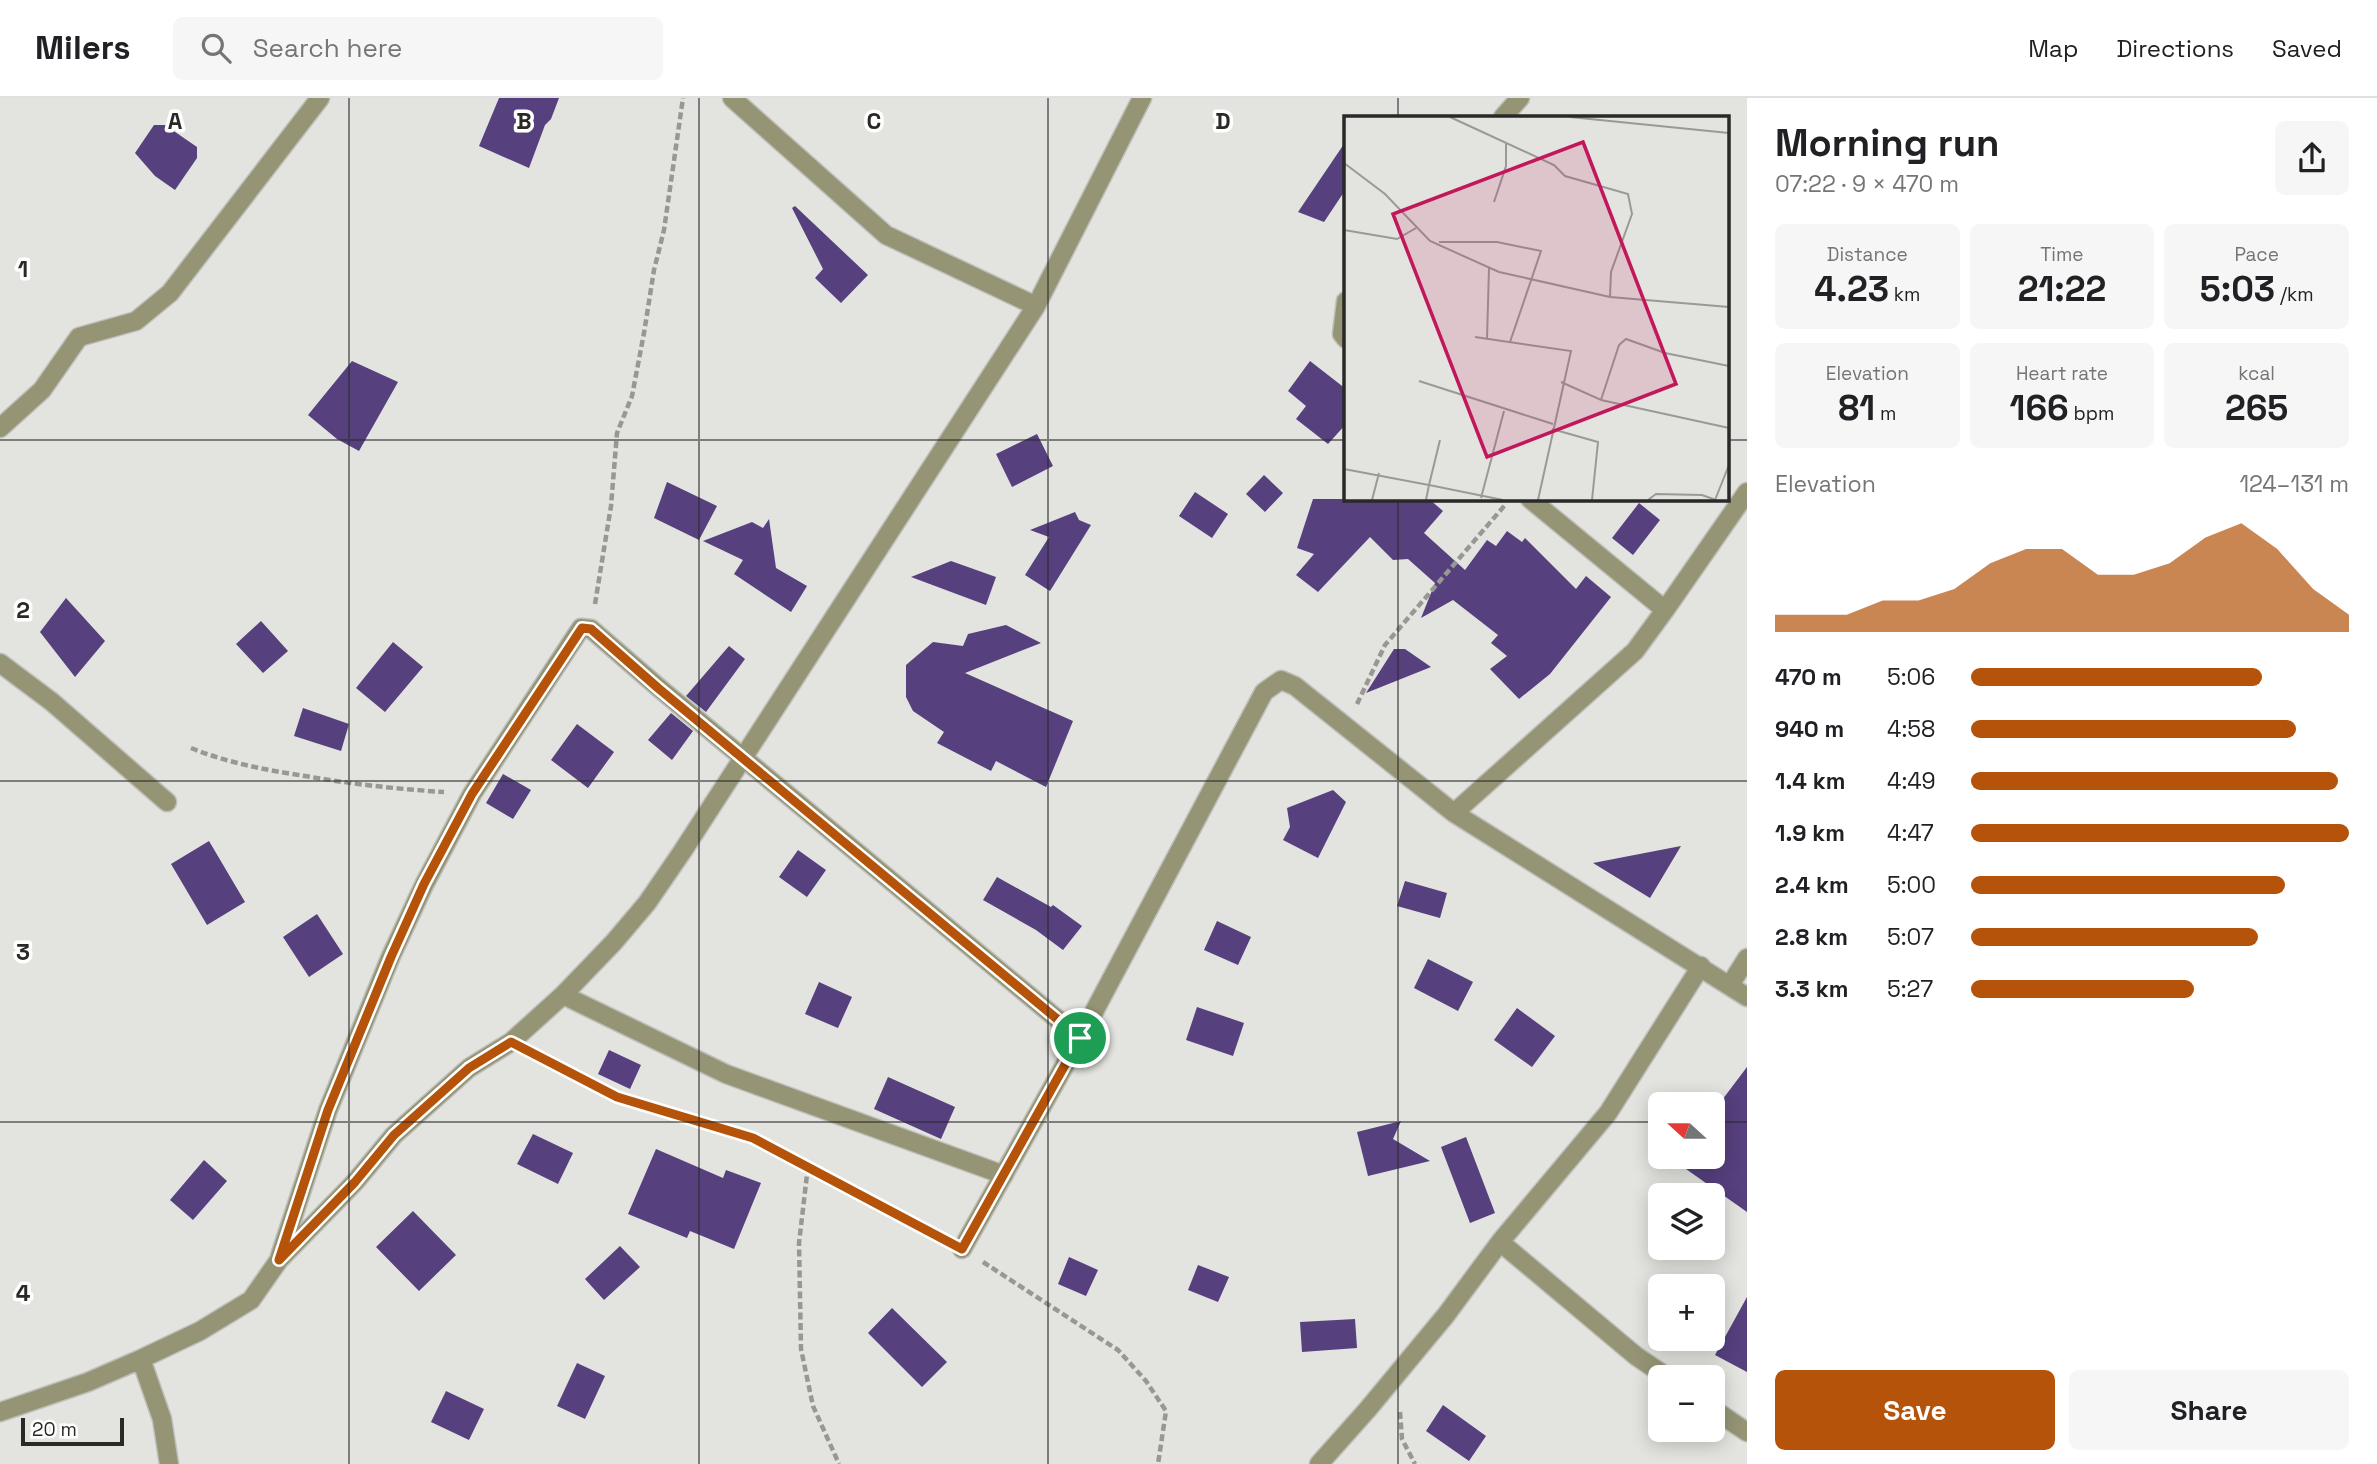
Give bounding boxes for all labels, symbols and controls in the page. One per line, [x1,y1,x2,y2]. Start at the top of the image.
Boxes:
search box [173,17,663,80]
text: Milers [35,27,131,69]
icon: search [197,29,235,67]
text: Search here [253,31,403,65]
text: Map [2028,33,2078,64]
text: Directions [2116,33,2234,64]
text: Saved [2272,33,2342,64]
text: A [168,106,183,136]
text: B [516,106,532,136]
text: C [867,106,881,136]
text: D [1215,106,1231,136]
inset map [1344,116,1730,500]
text: Morning run [1775,119,2000,167]
button: share [2275,121,2349,195]
text: 07:22 · 9 × 470 m [1775,169,1959,199]
text: Distance [1827,242,1908,267]
text: Time [2040,242,2084,267]
text: Pace [2234,242,2279,267]
text: 1 [18,254,28,284]
text: 4.23 [1814,267,1889,311]
text: 21:22 [2018,267,2106,311]
text: 5:03 [2200,267,2275,311]
text: km [1889,282,1920,307]
text: /km [2275,282,2314,307]
text: Elevation [1826,361,1909,386]
text: Heart rate [2016,361,2108,386]
text: kcal [2238,361,2275,386]
text: 81 [1838,386,1875,430]
text: 166 [2010,386,2069,430]
text: 265 [2225,386,2288,430]
text: m [1875,401,1896,426]
text: bpm [2069,401,2114,426]
text: Elevation [1775,469,1876,499]
text: 124–131 m [2239,469,2349,499]
text: 2 [16,595,30,625]
text: 470 m [1775,662,1842,692]
text: 5:06 [1887,662,1935,692]
text: 940 m [1775,714,1844,744]
text: 4:58 [1887,714,1935,744]
text: 1.4 km [1775,766,1845,796]
text: 4:49 [1887,766,1936,796]
text: 1.9 km [1775,818,1845,848]
text: 4:47 [1887,818,1934,848]
text: 2.4 km [1775,870,1849,900]
text: 5:00 [1887,870,1936,900]
text: 2.8 km [1775,922,1848,952]
text: 5:07 [1887,922,1934,952]
text: 3 [16,937,30,967]
text: 3.3 km [1775,974,1848,1004]
text: 5:27 [1887,974,1933,1004]
pin [1050,1008,1110,1068]
icon: arrive [1061,1019,1099,1057]
north arrow [1648,1092,1726,1169]
map controls [1648,1092,1725,1442]
button: layers [1648,1183,1725,1260]
button: + [1648,1274,1725,1351]
text: 4 [16,1278,31,1308]
button: − [1648,1365,1725,1442]
button: Save [1775,1370,2055,1450]
button: Share [2069,1370,2349,1450]
scale bar [21,1415,124,1447]
text: 20 m [32,1417,77,1442]

